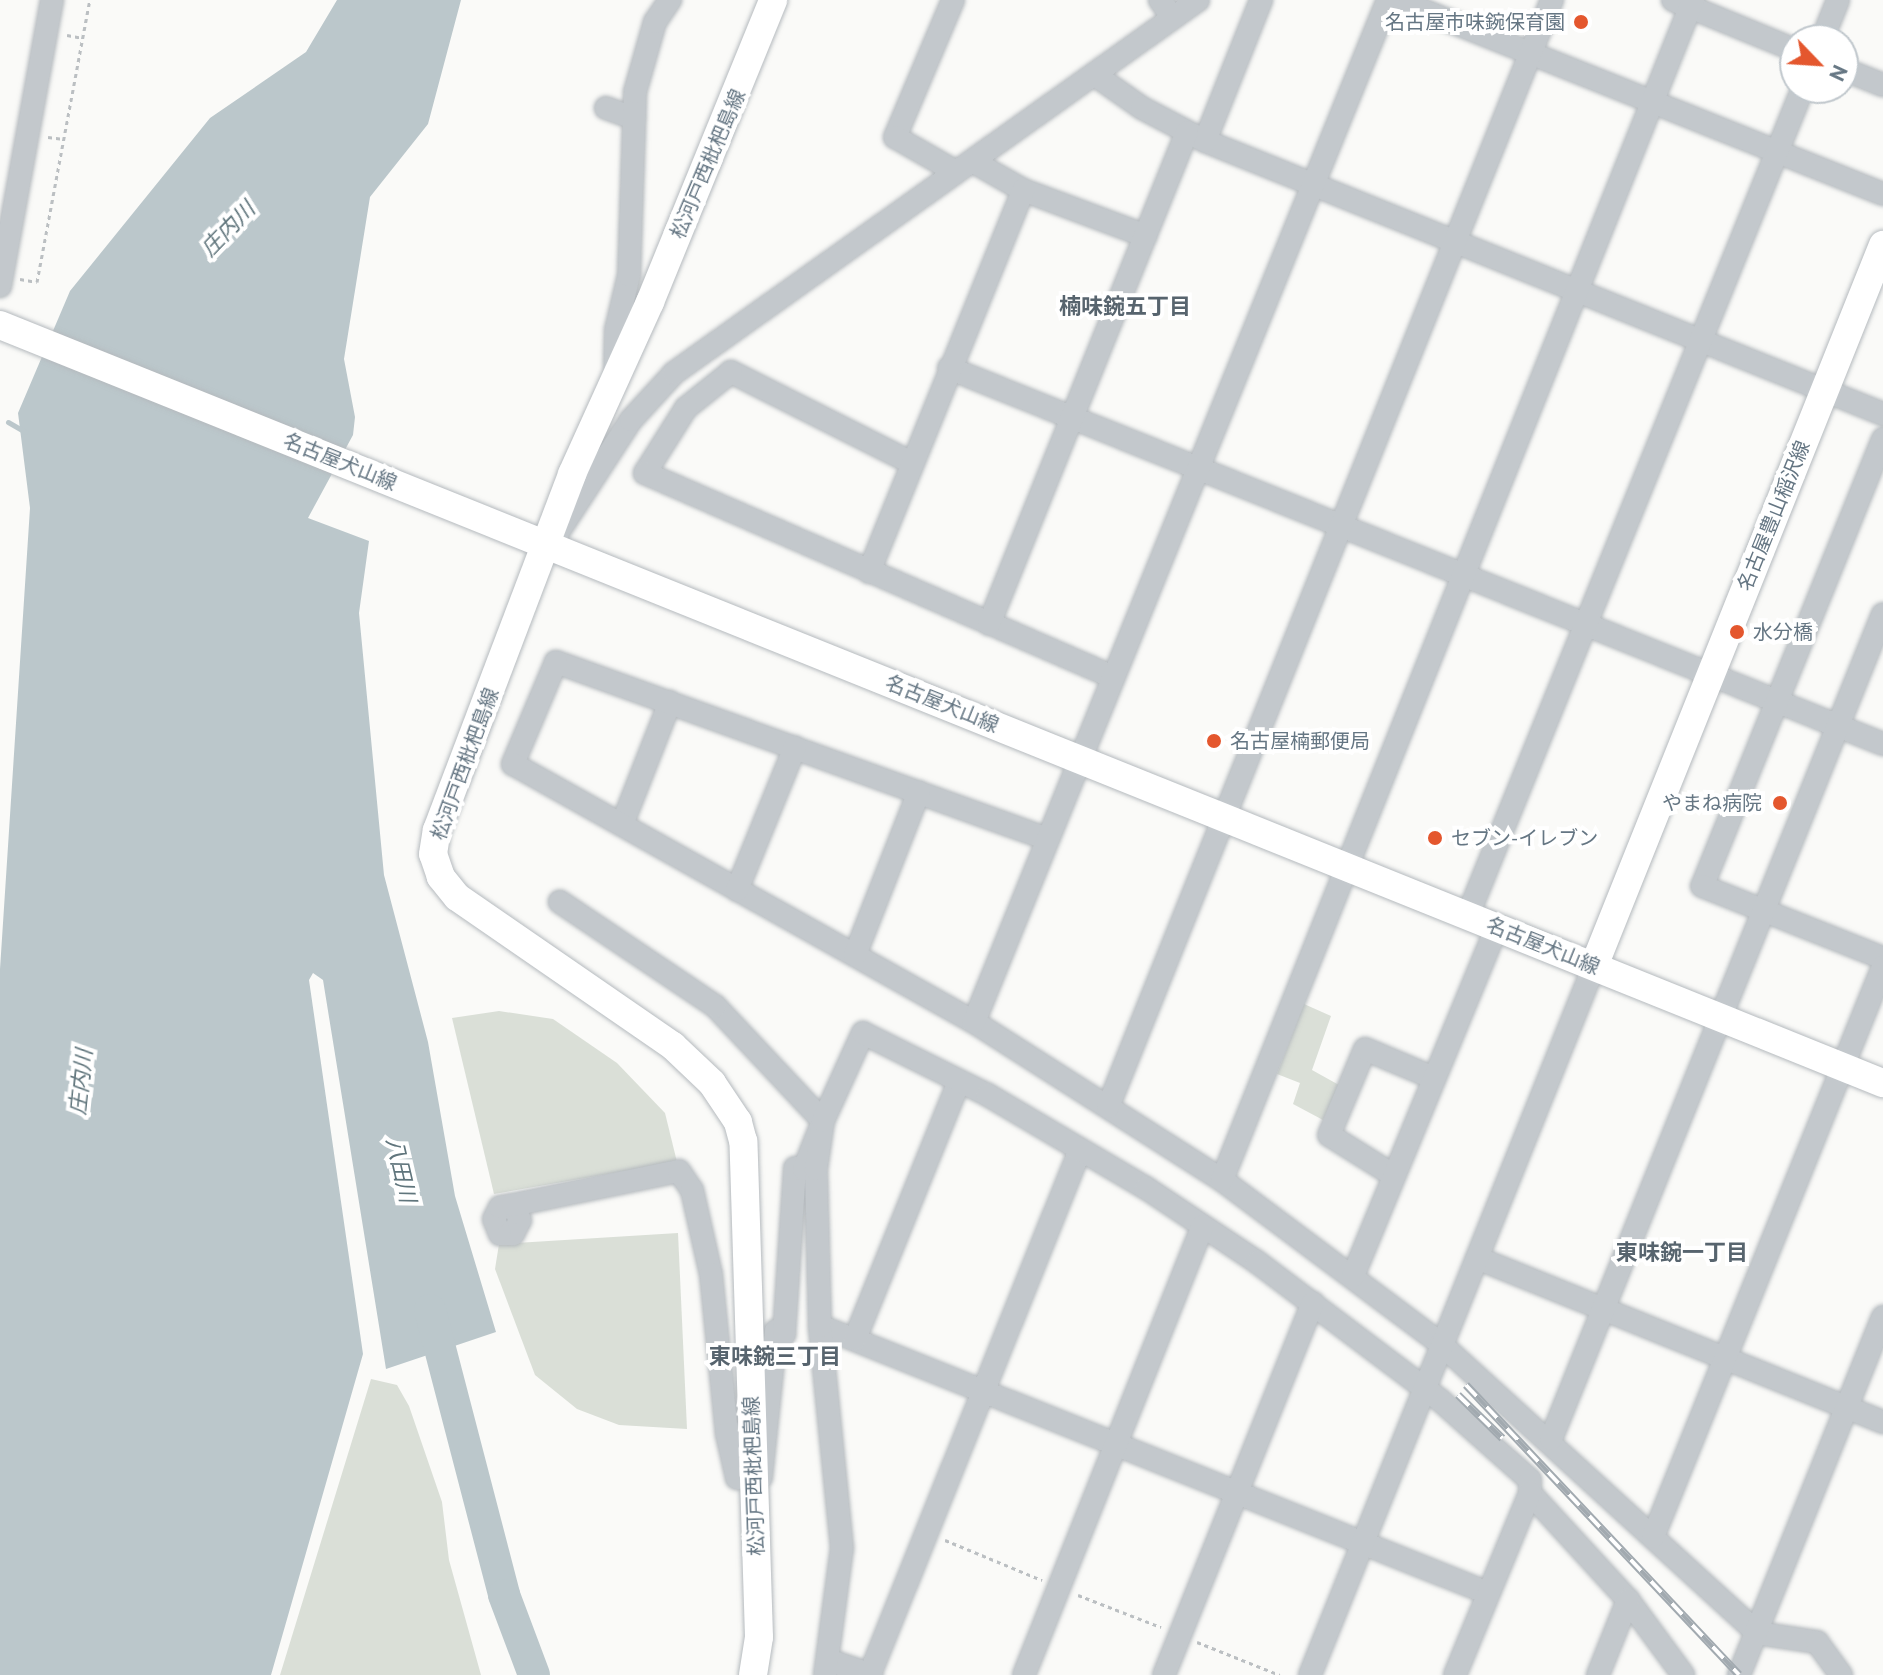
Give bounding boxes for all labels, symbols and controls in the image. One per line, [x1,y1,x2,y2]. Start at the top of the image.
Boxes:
place label: 名古屋市味鋺保育園 [1385,10,1565,34]
marker: 名古屋市味鋺保育園 [1572,13,1590,31]
north arrow [1779,24,1859,104]
text: N [1823,61,1855,86]
street label: 松河戸西枇杷島線 [666,86,750,242]
water label: 庄内川 [196,196,260,262]
district label: 楠味鋺五丁目 [1059,294,1191,320]
street label: 名古屋犬山線 [280,428,400,496]
street label: 名古屋豊山稲沢線 [1733,437,1815,595]
place label: 水分橋 [1753,620,1813,644]
marker: 水分橋 [1728,623,1746,641]
street label: 名古屋犬山線 [882,670,1002,738]
street label: 松河戸西枇杷島線 [426,685,504,843]
place label: 名古屋楠郵便局 [1230,729,1370,753]
marker: 名古屋楠郵便局 [1205,732,1223,750]
place label: やまね病院 [1662,791,1762,815]
marker: やまね病院 [1769,792,1791,814]
place label: セブン-イレブン [1451,826,1598,850]
marker: セブン-イレブン [1426,829,1444,847]
street label: 名古屋犬山線 [1483,912,1603,980]
water label: 庄内川 [64,1048,98,1116]
water label: 八田川 [381,1135,421,1205]
district label: 東味鋺一丁目 [1616,1240,1748,1266]
district label: 東味鋺三丁目 [709,1344,841,1370]
street label: 松河戸西枇杷島線 [739,1396,769,1556]

